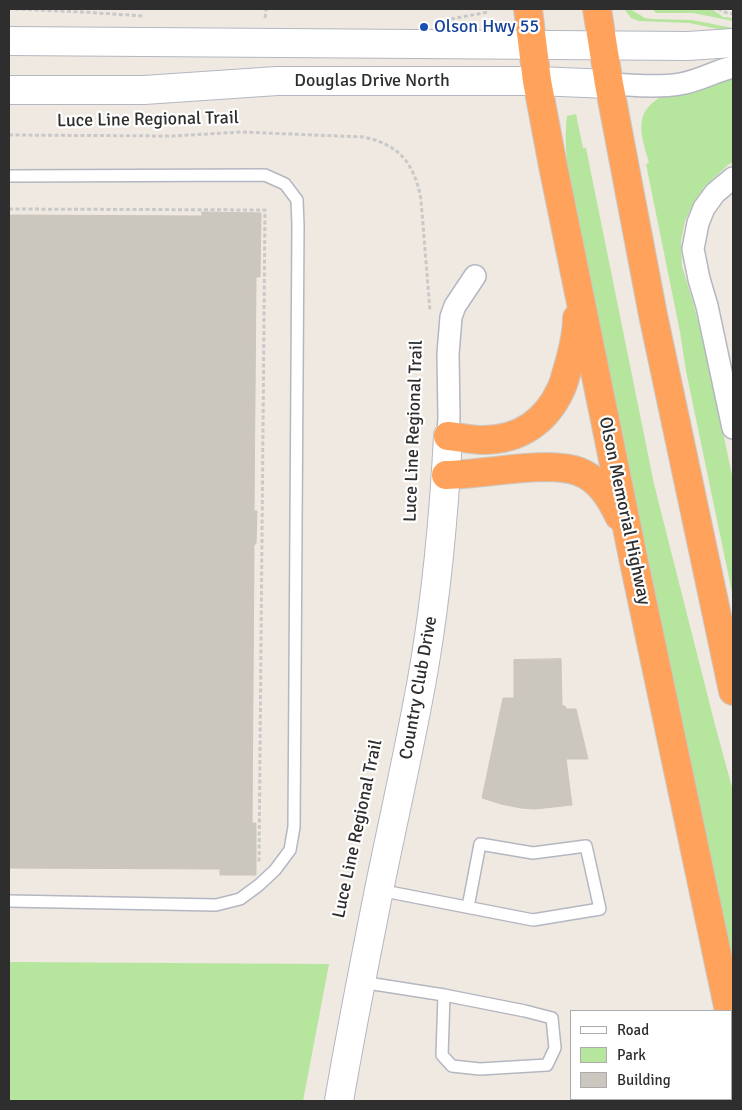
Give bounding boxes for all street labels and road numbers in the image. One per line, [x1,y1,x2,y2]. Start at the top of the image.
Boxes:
street label: Douglas Drive North [294,70,450,92]
street label: Luce Line Regional Trail [57,108,239,132]
street label: Luce Line Regional Trail [400,340,428,522]
street label: Olson Memorial Highway [594,415,654,607]
street label: Country Club Drive [396,615,442,761]
street label: Luce Line Regional Trail [329,738,387,920]

